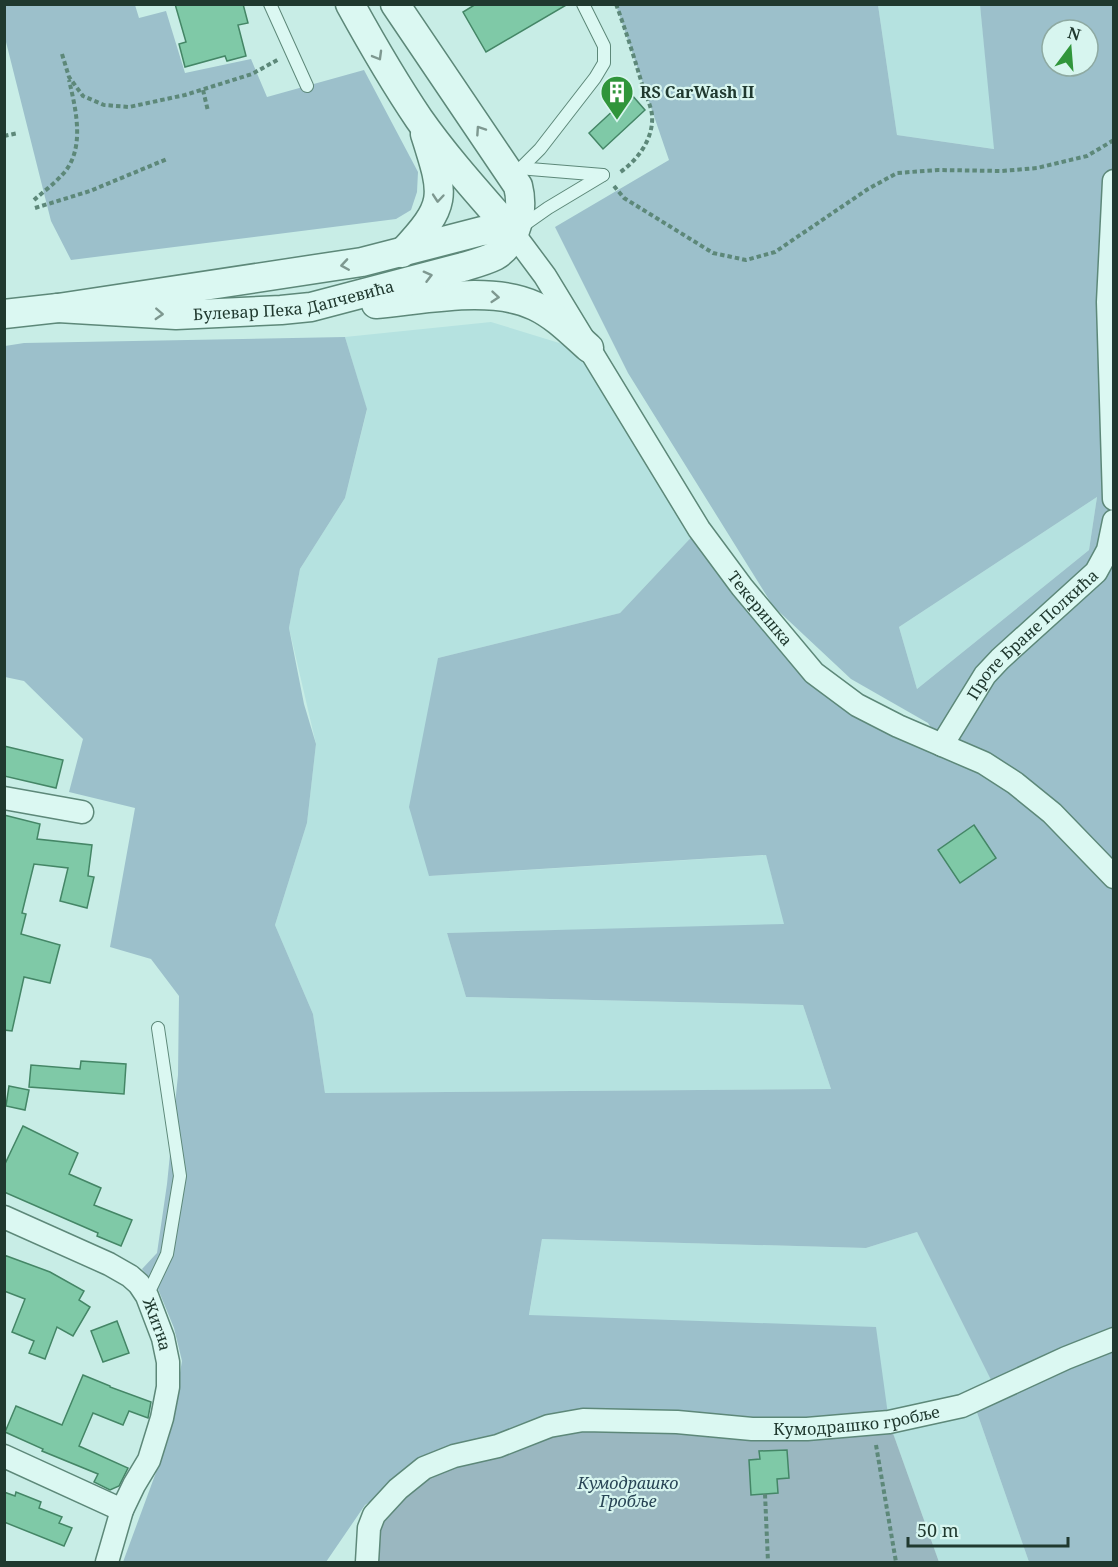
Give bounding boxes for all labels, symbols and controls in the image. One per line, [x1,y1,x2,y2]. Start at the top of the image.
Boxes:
north arrow [1040,18,1100,78]
text: N [1065,21,1084,46]
one-way arrow [371,50,382,60]
building icon: RS CarWash II [599,74,635,121]
place label: RS CarWash II [640,81,755,103]
one-way arrow [476,126,487,137]
one-way arrow [432,193,445,202]
one-way arrow [340,258,350,271]
one-way arrow [423,271,433,284]
street label: Булевар Пека Дапчевића [193,275,396,325]
one-way arrow [490,290,499,303]
one-way arrow [154,307,163,320]
street label: Проте Бране Полкића [961,564,1103,704]
street label: Текеришка [723,566,798,651]
street label: Житна [137,1294,176,1353]
street label: Кумодрашко гробље [773,1400,942,1440]
park label: Кумодрашко Гробље [577,1472,678,1512]
scale bar [908,1510,1068,1548]
text: 50 m [917,1518,959,1542]

